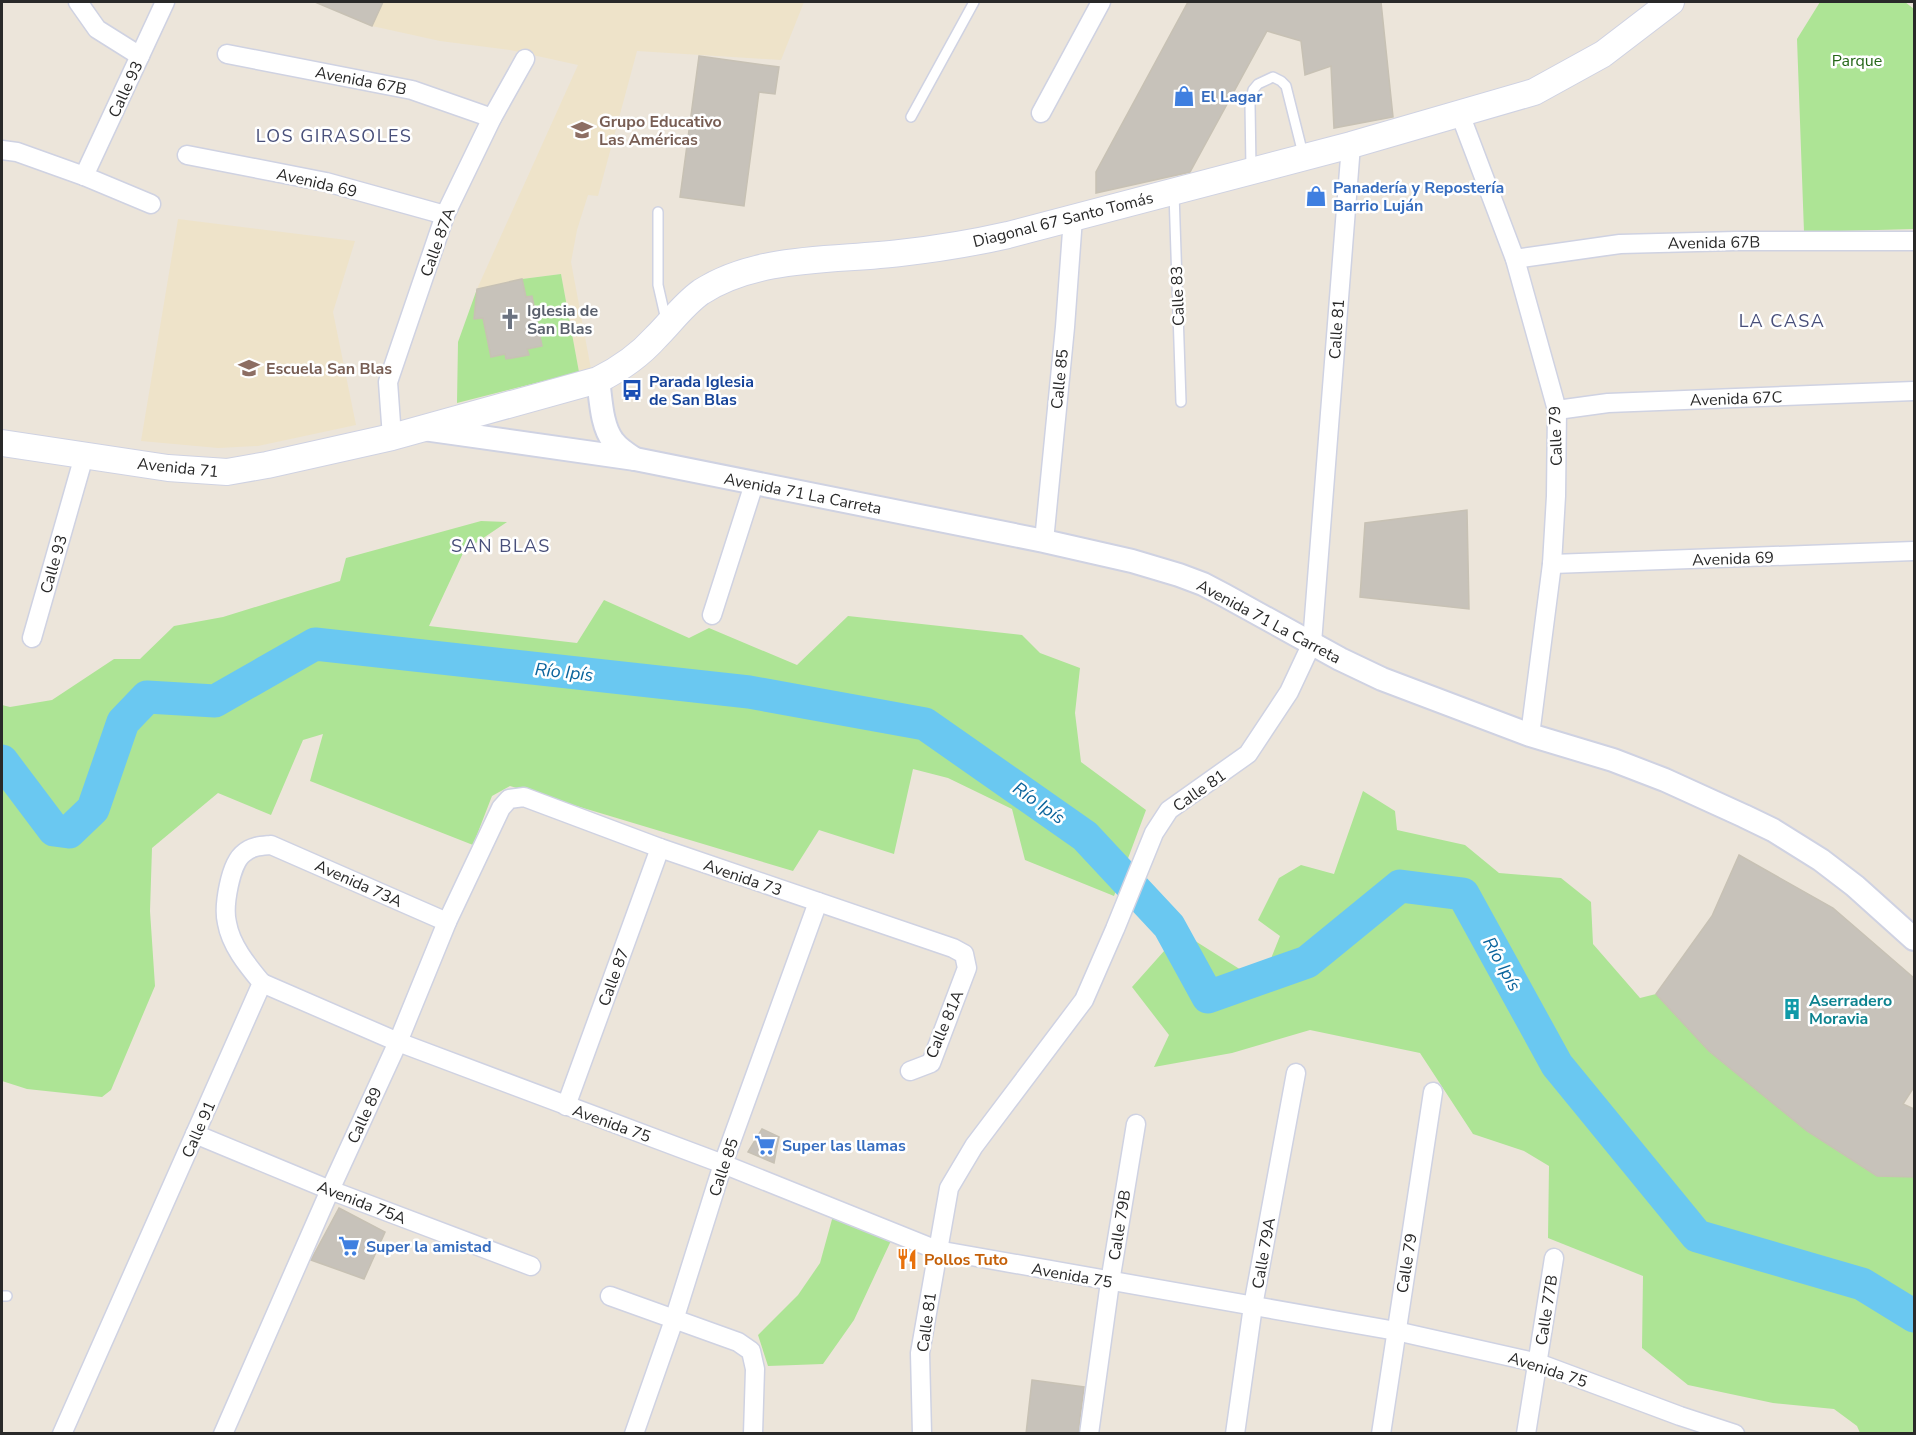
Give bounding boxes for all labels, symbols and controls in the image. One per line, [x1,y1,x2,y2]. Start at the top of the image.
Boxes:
park label: Parque [1832,50,1882,72]
street label: Calle 93 [103,57,149,121]
street label: Avenida 67B [313,61,408,101]
shop icon: El Lagar [1172,84,1196,108]
place label: El Lagar [1201,86,1263,108]
place label: Grupo Educativo Las Américas [599,111,722,151]
school or university icon: Grupo Educativo Las Américas [570,118,594,142]
district label: LOS GIRASOLES [256,124,412,148]
street label: Avenida 69 [274,163,359,203]
place label: Panadería y Repostería Barrio Luján [1333,177,1504,217]
shop icon: Panadería y Repostería Barrio Luján [1304,184,1328,208]
street label: Diagonal 67 Santo Tomás [971,187,1156,253]
street label: Calle 87A [415,205,461,280]
street label: Avenida 67B [1668,231,1761,255]
street label: Calle 83 [1166,265,1190,326]
street label: Calle 81 [1324,298,1350,360]
place label: Iglesia de San Blas [527,300,598,340]
church icon: Iglesia de San Blas [498,307,522,331]
district label: LA CASA [1739,309,1825,333]
street label: Calle 85 [1046,348,1074,410]
school or university icon: Escuela San Blas [237,356,261,380]
place label: Escuela San Blas [266,358,392,380]
place label: Parada Iglesia de San Blas [649,371,754,411]
bus stop icon: Parada Iglesia de San Blas [620,378,644,402]
street label: Avenida 67C [1689,386,1783,412]
street label: Calle 79 [1544,405,1568,466]
street label: Avenida 71 [136,453,220,483]
street label: Avenida 71 La Carreta [722,468,883,520]
street label: Calle 93 [35,532,73,596]
district label: SAN BLAS [451,534,551,558]
street label: Avenida 69 [1692,547,1774,571]
street label: Avenida 71 La Carreta [1193,575,1344,669]
water label: Río Ipís [534,657,594,687]
street label: Calle 81 [1169,765,1231,817]
water label: Río Ipís [1008,776,1070,830]
street label: Avenida 73 [700,854,785,902]
street label: Avenida 73A [311,855,406,913]
water label: Río Ipís [1477,932,1527,996]
street label: Calle 87 [593,945,635,1009]
street label: Calle 81A [921,987,969,1062]
place label: Aserradero Moravia [1809,990,1892,1030]
building icon: Aserradero Moravia [1780,997,1804,1021]
street label: Calle 89 [342,1083,388,1147]
street label: Calle 91 [177,1097,221,1161]
street label: Avenida 75 [569,1100,654,1148]
supermarket icon: Super las llamas [753,1133,777,1157]
street label: Calle 85 [704,1135,744,1199]
place label: Super las llamas [782,1135,906,1157]
street label: Avenida 75A [314,1176,410,1230]
street label: Calle 79B [1104,1188,1136,1262]
street label: Calle 79A [1247,1216,1281,1290]
street label: Calle 79 [1391,1232,1423,1295]
supermarket icon: Super la amistad [337,1234,361,1258]
place label: Super la amistad [366,1236,492,1258]
restaurant icon: Pollos Tuto [895,1247,919,1271]
place label: Pollos Tuto [924,1249,1008,1271]
street label: Avenida 75 [1030,1258,1114,1294]
street label: Calle 77B [1531,1273,1563,1347]
street label: Calle 81 [912,1291,942,1353]
street label: Avenida 75 [1505,1347,1590,1393]

